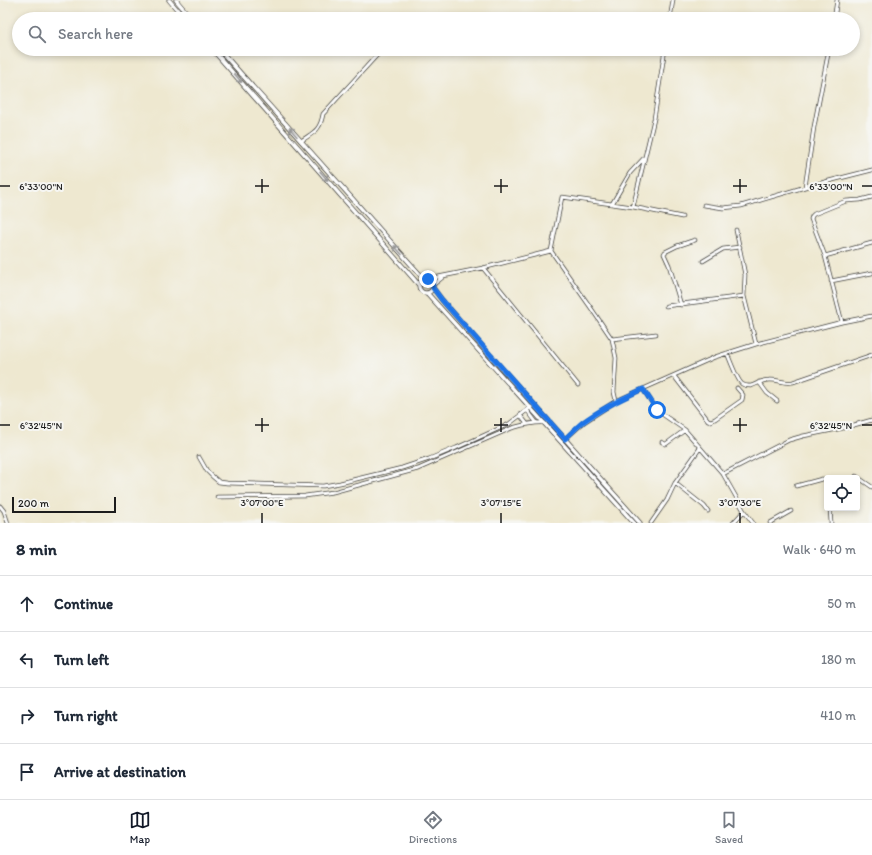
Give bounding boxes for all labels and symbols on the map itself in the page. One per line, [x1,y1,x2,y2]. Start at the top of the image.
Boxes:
one-way arrow [233,73,242,83]
one-way arrow [288,127,298,137]
one-way arrow [319,171,328,181]
text: 6°33'00"N [19,180,63,193]
text: 6°33'00"N [809,180,853,193]
one-way arrow [394,244,403,255]
route end [419,270,437,288]
route start [648,401,666,419]
text: 6°32'45"N [20,419,62,432]
text: 6°32'45"N [810,419,852,432]
scale bar [12,495,116,514]
text: 3°07'00"E [241,496,284,509]
text: 3°07'15"E [481,496,522,509]
text: 3°07'30"E [719,496,762,509]

